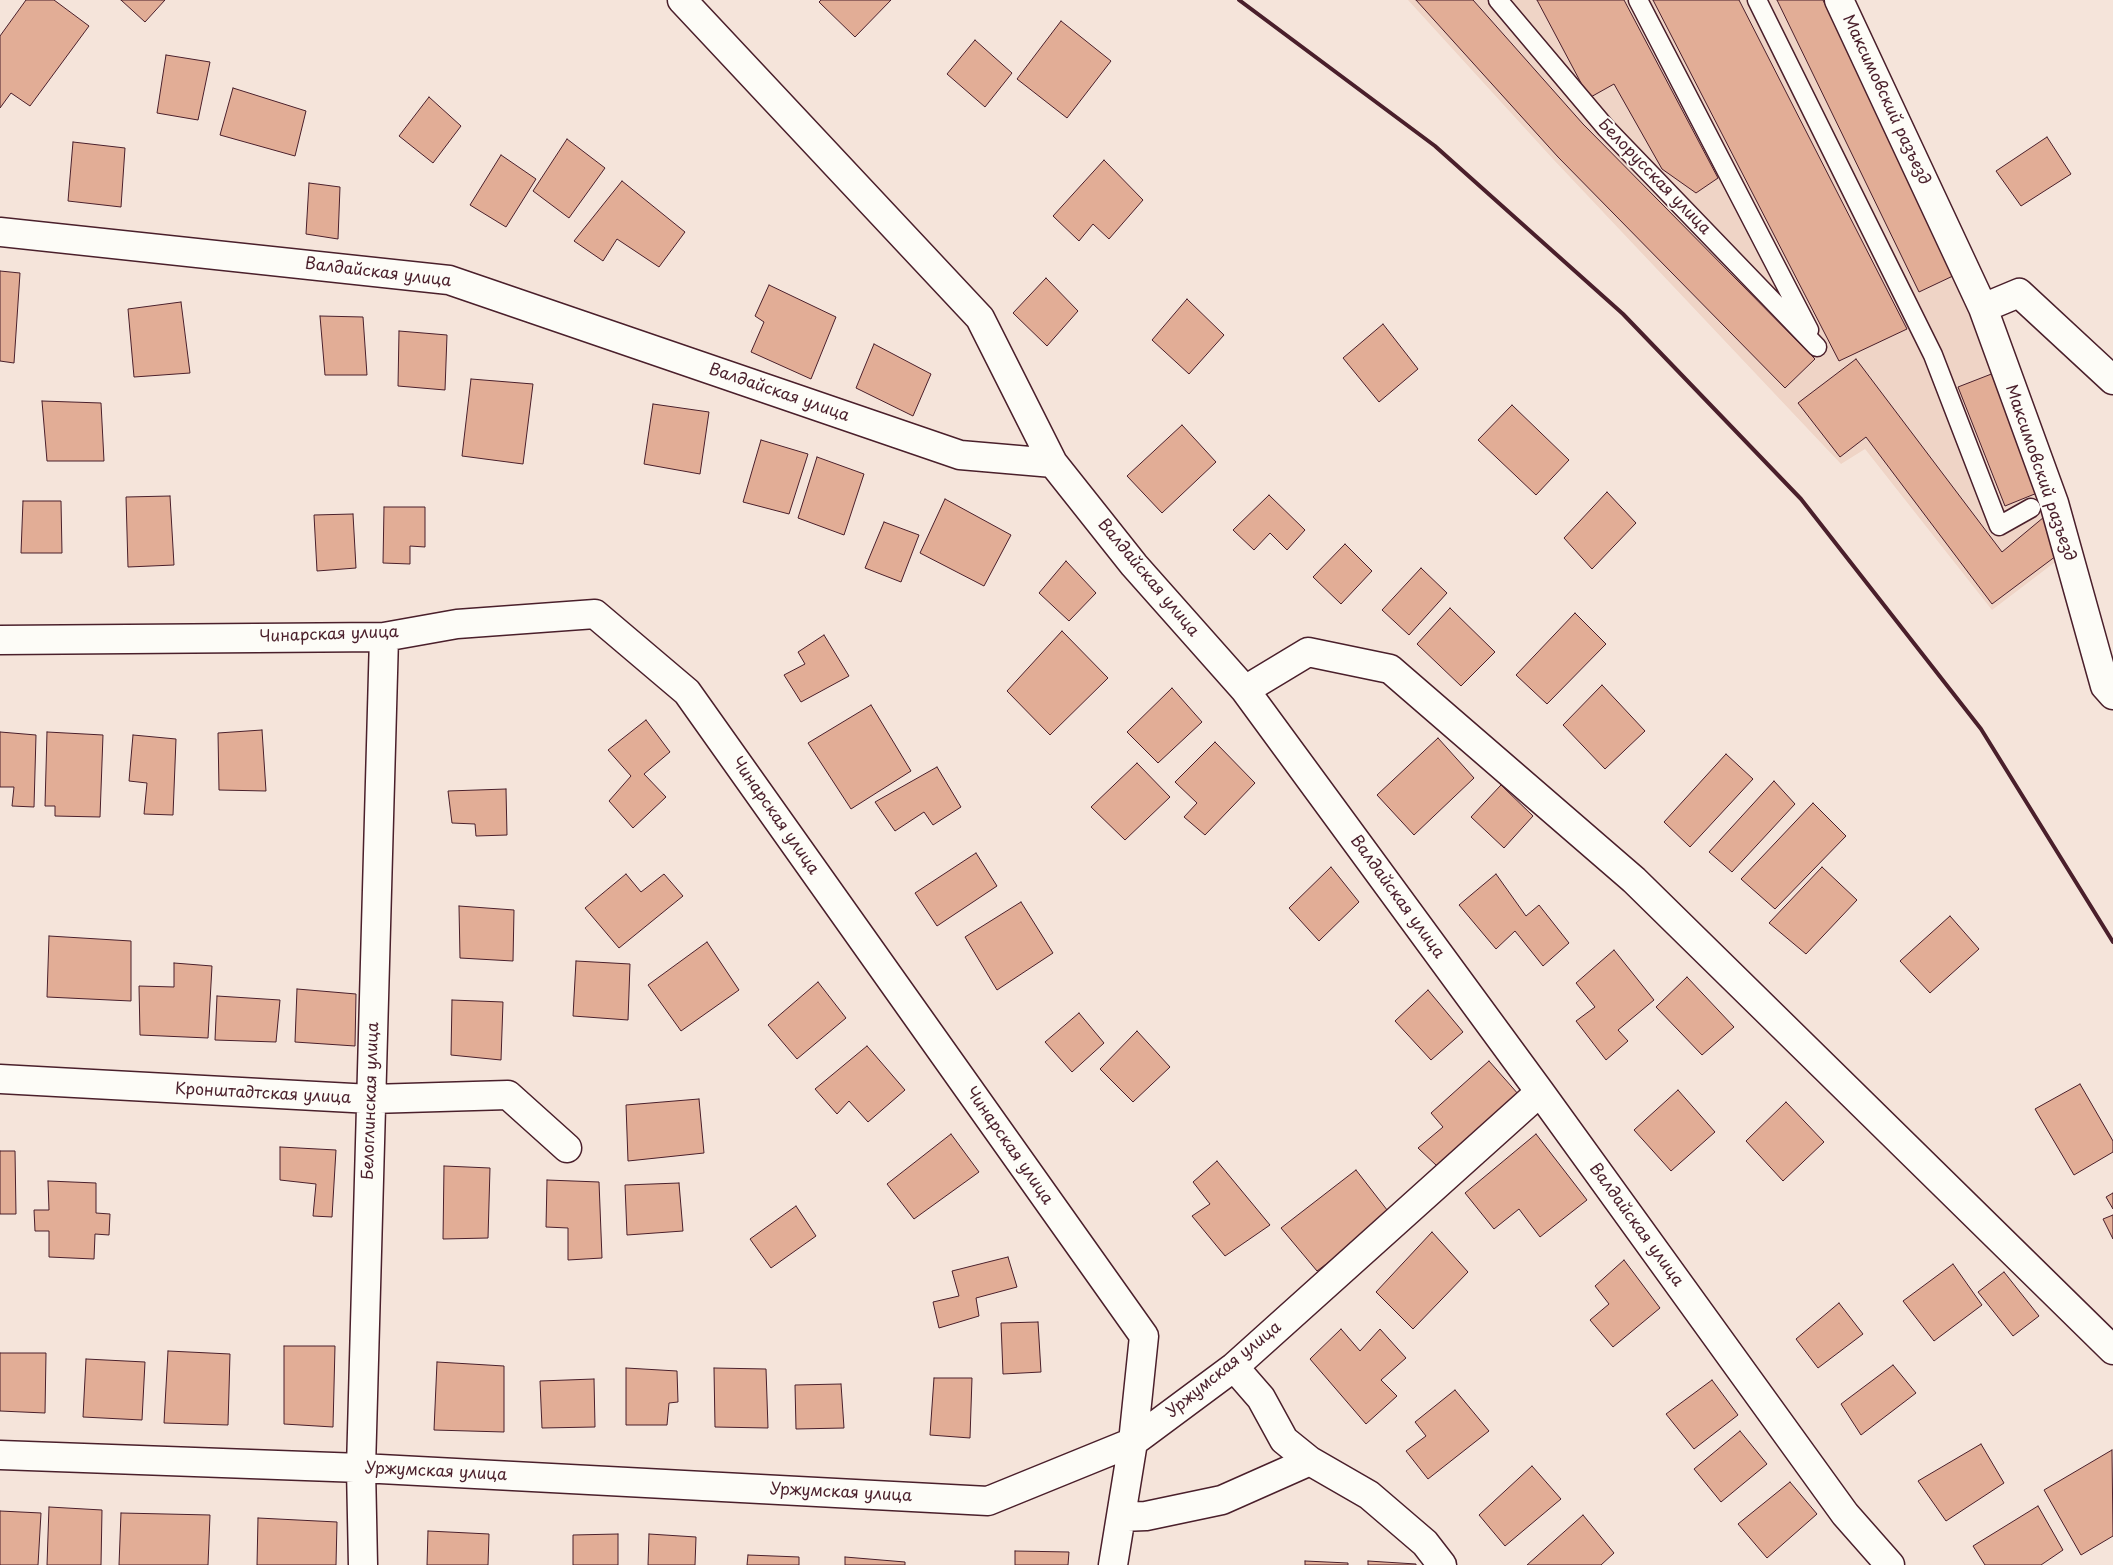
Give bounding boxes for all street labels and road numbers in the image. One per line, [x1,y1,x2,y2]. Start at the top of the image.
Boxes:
street label: Максимовский разъезд [1838,12,1934,188]
street label: Белорусская улица [1594,115,1714,239]
street label: Валдайская улица [304,254,452,292]
street label: Валдайская улица [706,360,852,426]
street label: Максимовский разъезд [2001,382,2079,564]
street label: Валдайская улица [1093,515,1203,641]
street label: Чинарская улица [259,623,399,647]
street label: Чинарская улица [727,753,823,879]
street label: Валдайская улица [1346,832,1448,962]
street label: Белоглинская улица [359,1022,383,1180]
street label: Кронштадтская улица [175,1080,351,1108]
street label: Чинарская улица [961,1083,1057,1209]
street label: Валдайская улица [1585,1160,1687,1290]
street label: Уржумская улица [1163,1318,1285,1422]
street label: Уржумская улица [365,1459,507,1485]
street label: Уржумская улица [770,1480,912,1506]

